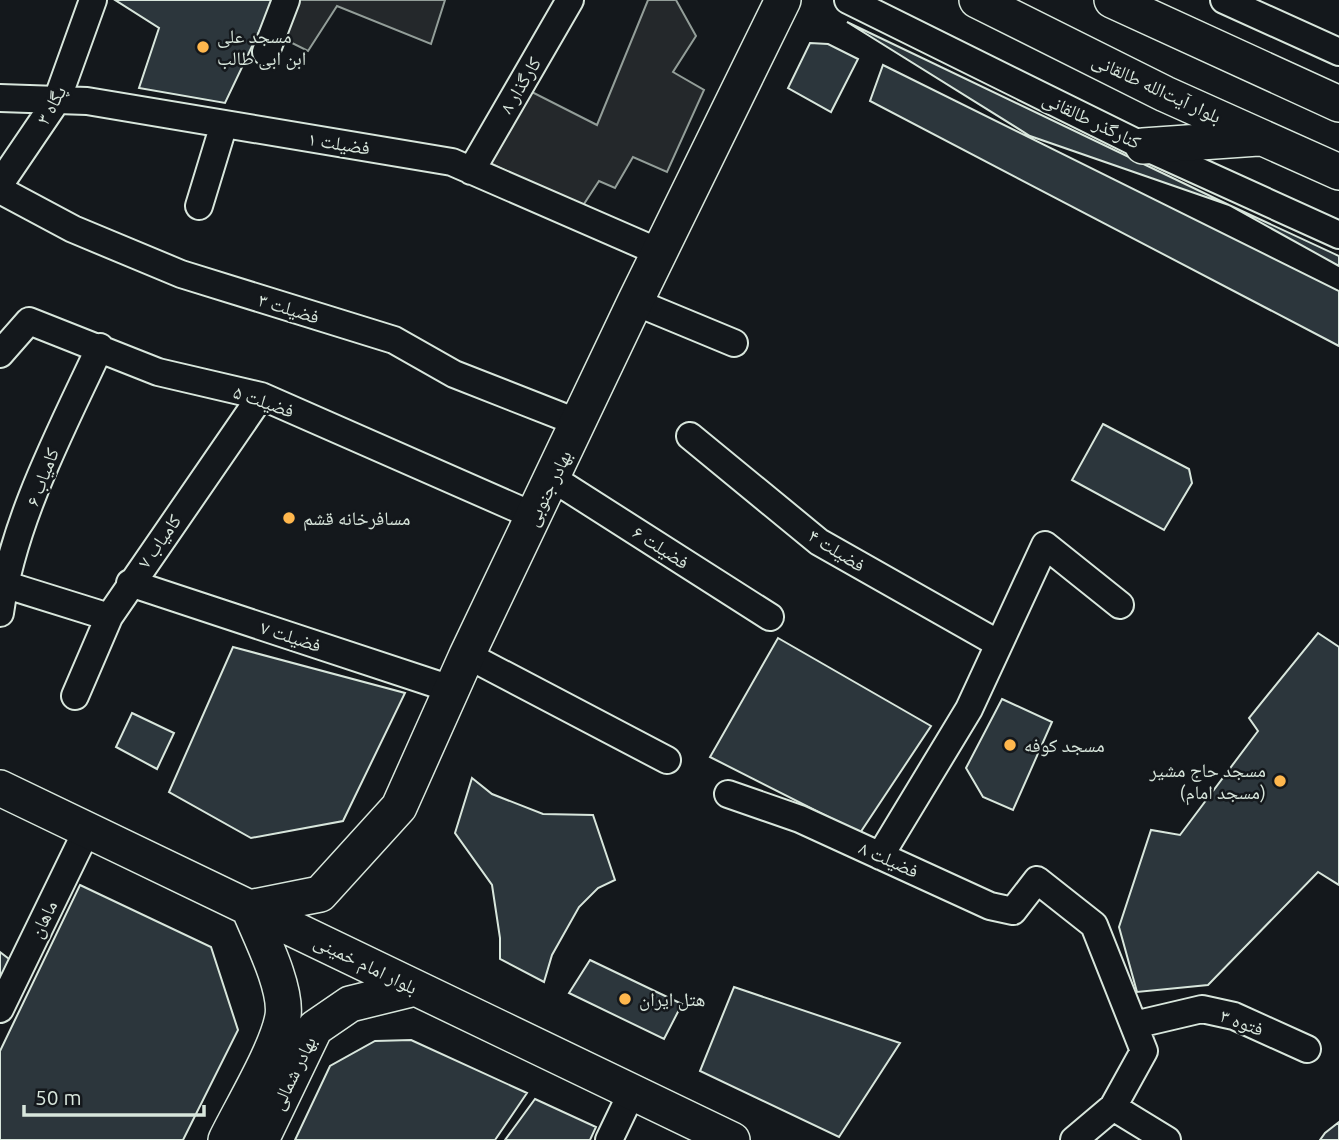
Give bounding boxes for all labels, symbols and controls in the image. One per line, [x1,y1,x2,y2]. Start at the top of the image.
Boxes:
place label: مسجد علی ابن ابی طالب [217,25,306,70]
marker: مسجد علی ابن ابی طالب [195,39,211,55]
street label: بلوار آیت‌الله طالقانی [1089,49,1225,128]
street label: کارگذار ۸ [495,53,546,118]
street label: پگاه ۳ [32,82,71,129]
street label: کنارگذر طالقانی [1039,87,1145,154]
street label: فضیلت ۱ [306,127,372,159]
street label: فضیلت ۳ [256,288,322,328]
street label: فضیلت ۵ [231,380,297,422]
street label: کامیاب ۶ [21,445,64,509]
street label: بهادر جنوبی [520,446,577,530]
place label: مسافرخانه قشم [303,507,410,531]
street label: کامیاب ۷ [133,510,186,572]
marker: مسافرخانه قشم [281,510,297,526]
street label: فضیلت ۶ [629,521,693,574]
street label: فضیلت ۴ [804,524,869,576]
street label: فضیلت ۷ [258,616,324,656]
place label: مسجد کوفه [1024,734,1105,757]
marker: مسجد کوفه [1002,737,1018,753]
place label: مسجد حاج مشیر (مسجد امام) [1149,759,1266,806]
marker: مسجد حاج مشیر (مسجد امام) [1272,773,1288,789]
street label: فضیلت ۸ [856,836,922,882]
street label: ماهان [25,897,62,942]
street label: بلوار امام خمینی [310,930,421,1001]
place label: هتل ایران [639,988,705,1011]
marker: هتل ایران [617,991,633,1007]
street label: فتوه ۳ [1217,1004,1267,1041]
street label: بهادر شمالی [266,1033,321,1114]
scale bar [24,1074,205,1118]
text: 50 m [35,1085,82,1109]

